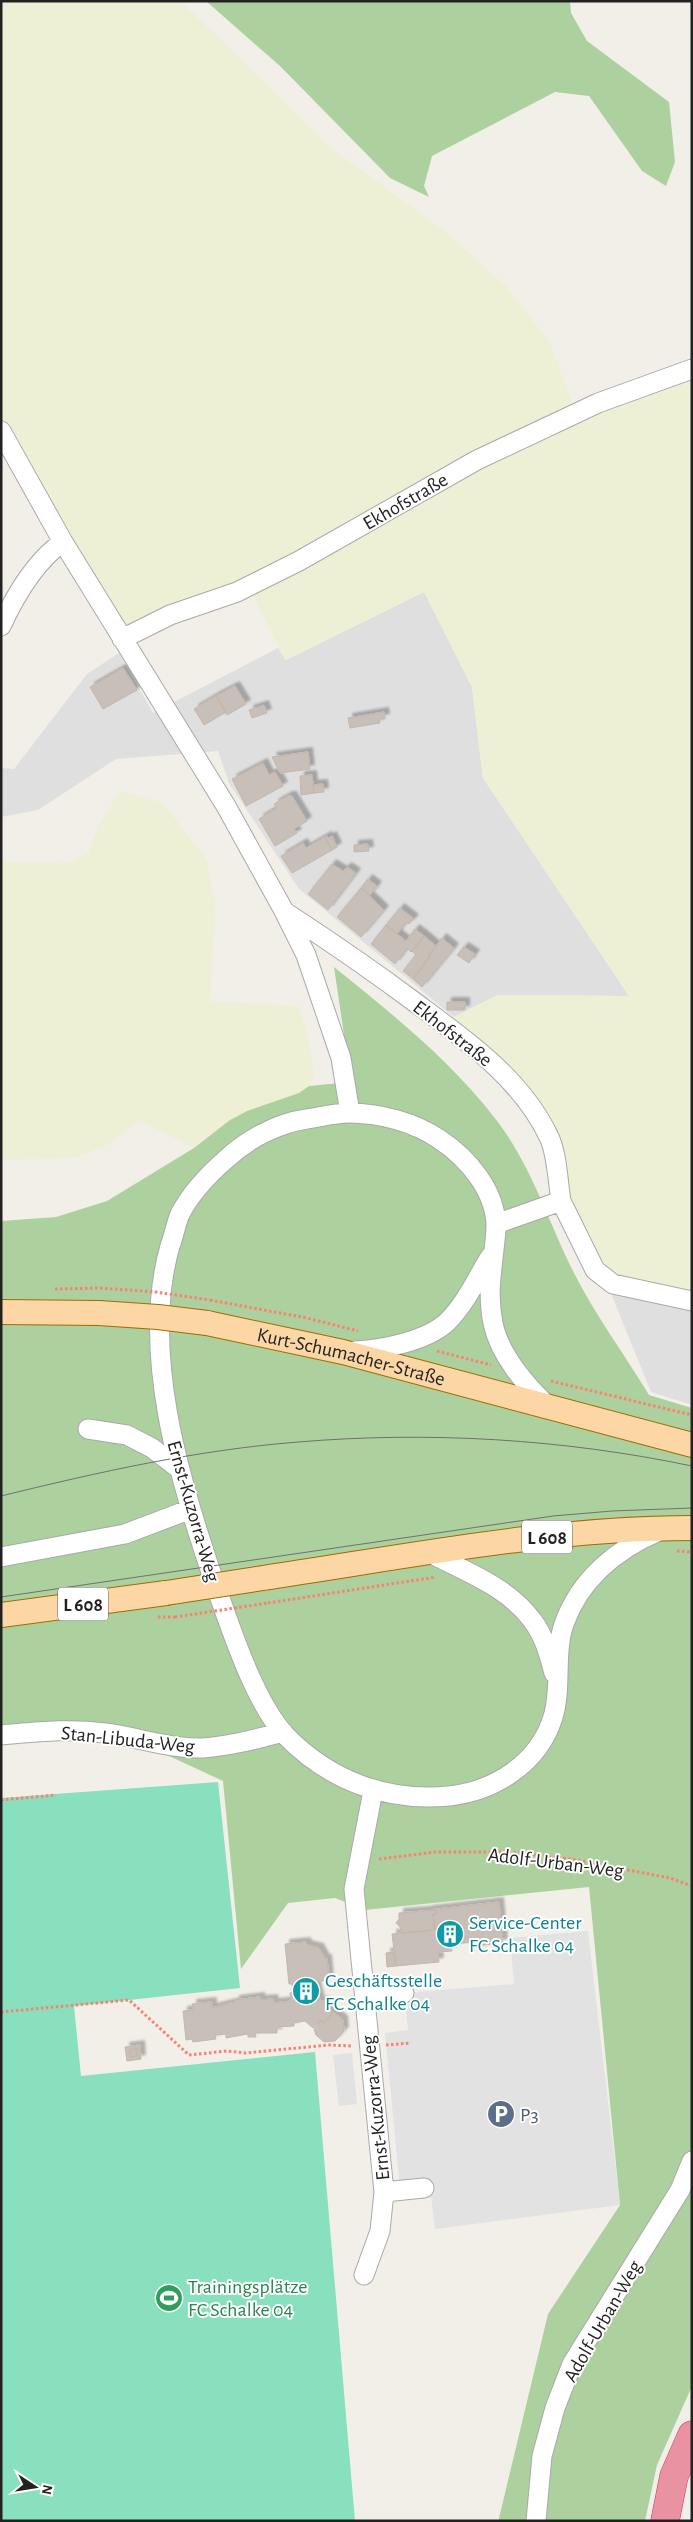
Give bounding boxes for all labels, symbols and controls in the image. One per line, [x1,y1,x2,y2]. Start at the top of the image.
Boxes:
street label: Ekhofstraße [360,470,451,534]
street label: Ekhofstraße [409,997,496,1071]
street label: Kurt-Schumacher-Straße [255,1325,447,1390]
street label: Ernst-Kuzorra-Weg [163,1438,223,1584]
road number: L 608 [522,1520,572,1554]
road number: L 608 [58,1588,108,1620]
street label: Stan-Libuda-Weg [60,1723,196,1757]
street label: Adolf-Urban-Weg [487,1845,625,1881]
place label: Service-Center FC Schalke 04 [469,1913,582,1956]
building icon: Service-Center FC Schalke 04 [435,1919,465,1949]
place label: Geschäftsstelle FC Schalke 04 [325,1971,442,2014]
building icon: Geschäftsstelle FC Schalke 04 [291,1976,321,2006]
street label: Ernst-Kuzorra-Weg [358,2034,394,2181]
parking icon: P3 [486,2099,516,2129]
place label: P3 [520,2105,539,2125]
street label: Adolf-Urban-Weg [560,2257,646,2386]
place label: Trainingsplätze FC Schalke 04 [188,2277,307,2320]
sports icon: Trainingsplätze FC Schalke 04 [154,2283,184,2313]
north arrow [10,2462,60,2512]
text: N [39,2483,55,2496]

